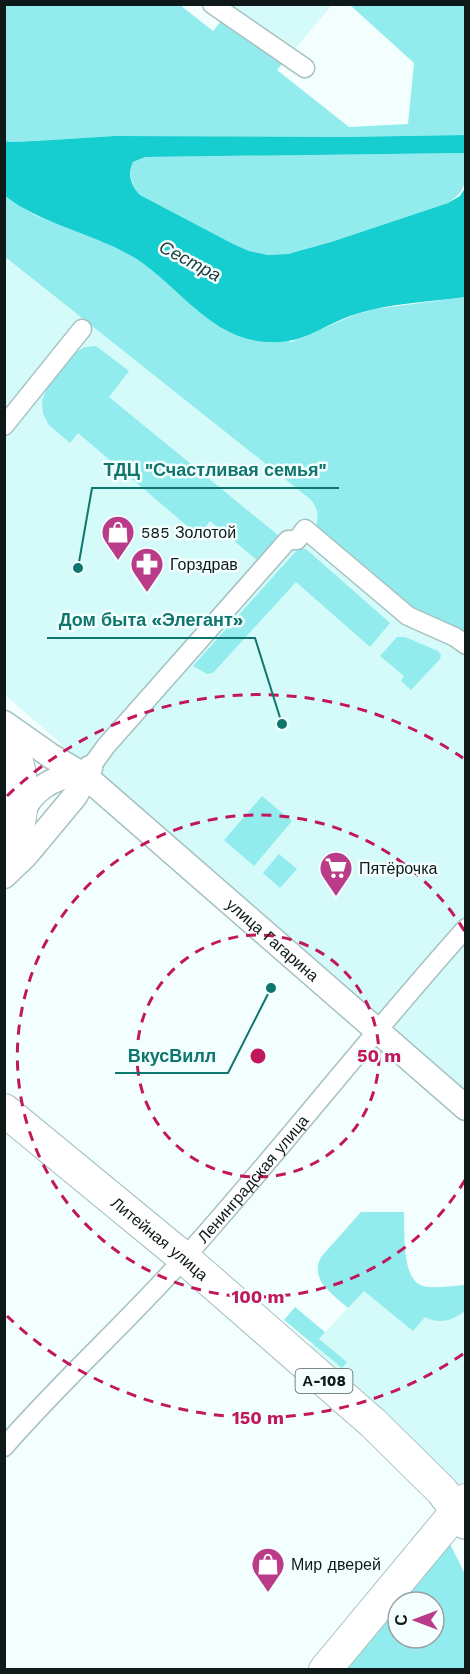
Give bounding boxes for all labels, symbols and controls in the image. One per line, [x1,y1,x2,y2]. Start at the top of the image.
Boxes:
water label: Сестра [156,236,225,285]
callout: ТДЦ "Счастливая семья" [92,452,339,488]
text: ТДЦ "Счастливая семья" [103,459,327,480]
shop icon: 585 Золотой [100,514,136,561]
place label: 585 Золотой [141,523,236,542]
pharmacy icon: Горздрав [129,546,165,593]
place label: Горздрав [170,555,238,574]
callout: Дом быта «Элегант» [47,602,255,638]
text: Дом быта «Элегант» [59,609,243,630]
supermarket icon: Пятёрочка [318,850,354,897]
place label: Пятёрочка [359,859,438,878]
street label: улица Гагарина [222,895,323,985]
callout: ВкусВилл [115,1037,228,1073]
text: ВкусВилл [128,1045,216,1066]
text: 50 m [357,1045,401,1066]
centre of rings [248,1046,268,1066]
street label: Ленинградская улица [194,1111,313,1247]
street label: Литейная улица [107,1193,212,1285]
text: 100 m [231,1286,285,1307]
road number: А-108 [296,1369,352,1393]
text: 150 m [232,1407,284,1428]
shop icon: Мир дверей [250,1546,286,1593]
place label: Мир дверей [291,1555,381,1574]
north arrow [386,1590,446,1650]
text: С [392,1614,411,1626]

